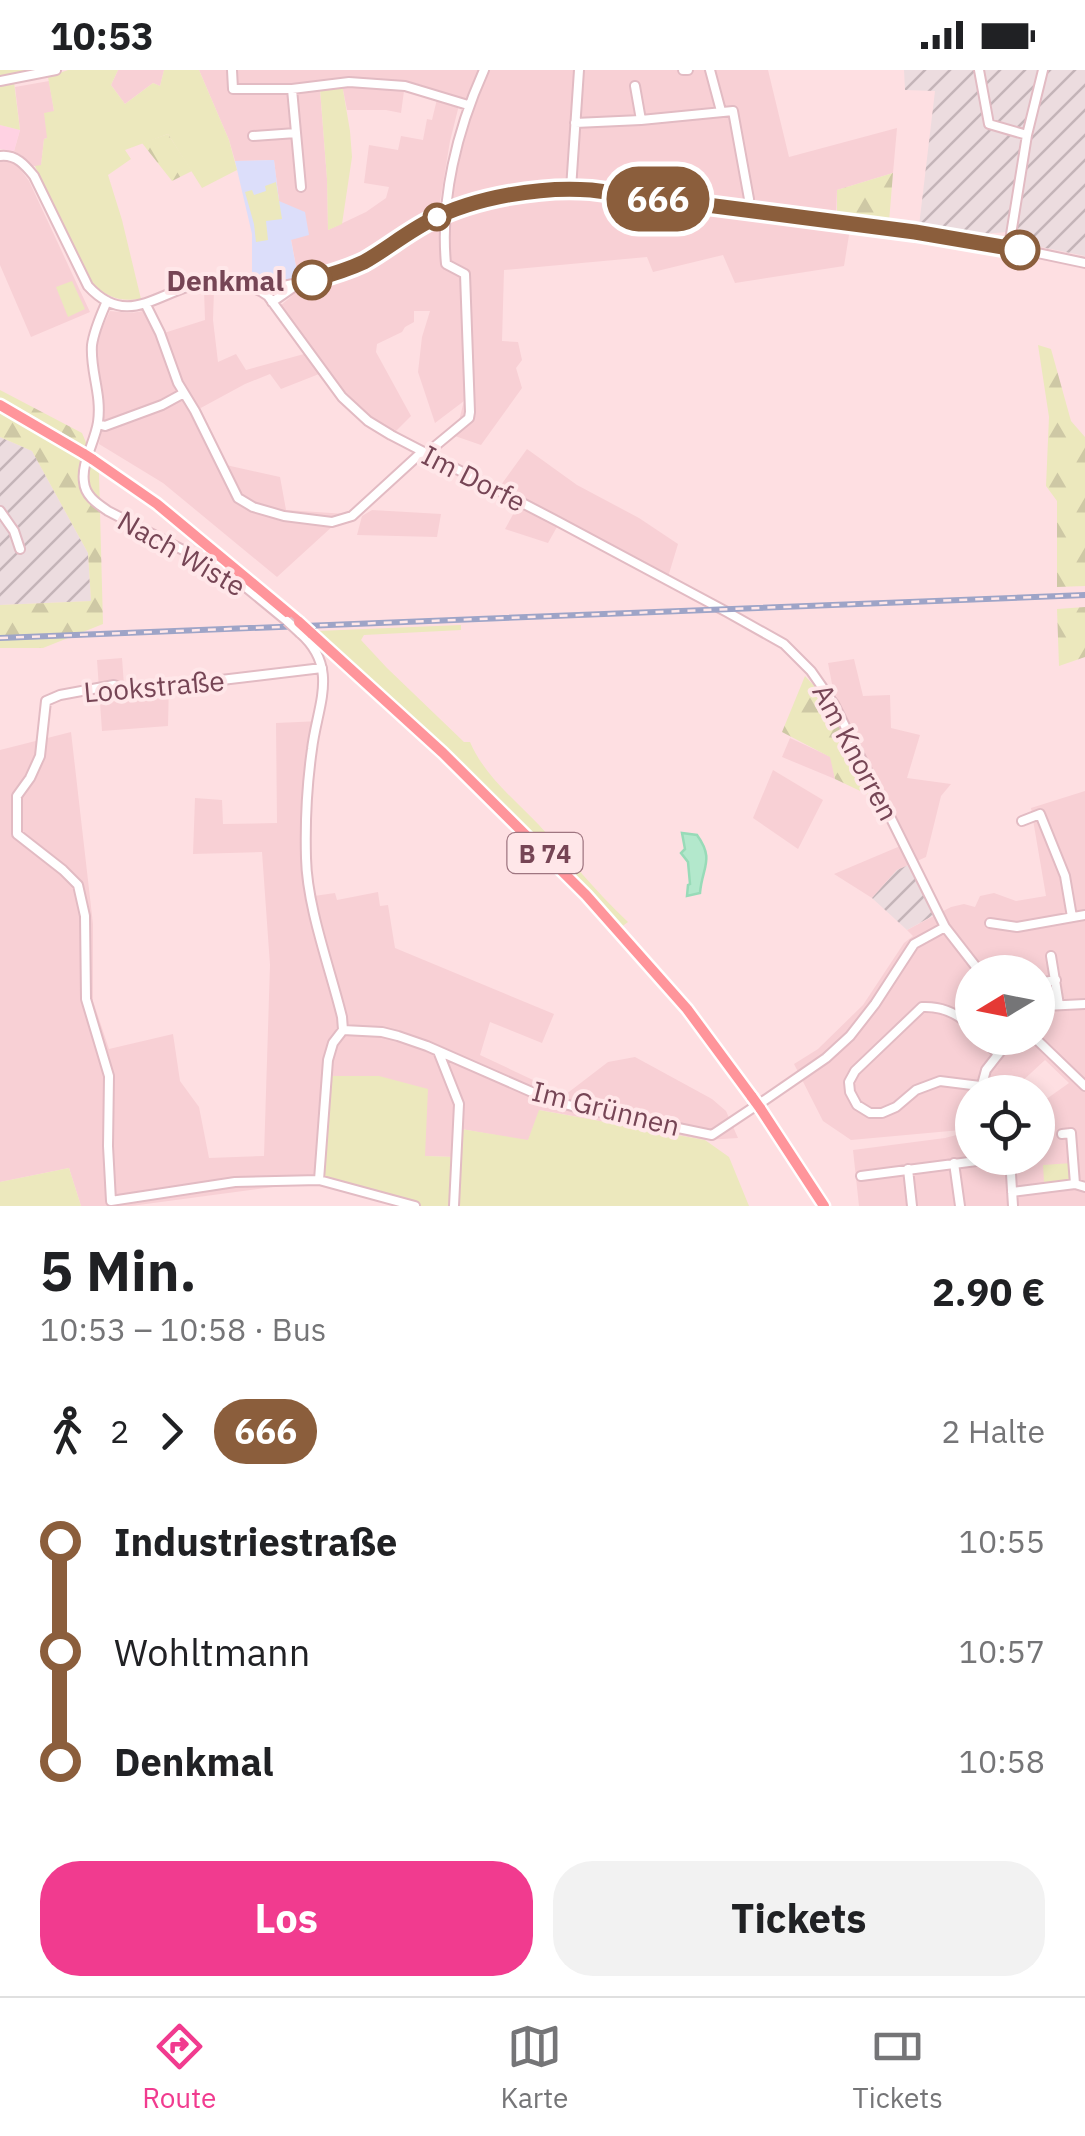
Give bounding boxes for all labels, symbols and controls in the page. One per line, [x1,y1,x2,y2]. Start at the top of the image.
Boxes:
text: 10:53 [50,11,154,60]
line badge: 666 [600,166,716,232]
text: 666 [626,176,690,222]
unlabelled marker [424,204,450,230]
unlabelled marker [1001,231,1039,269]
marker: Denkmal [293,261,331,299]
place label: Denkmal [166,262,284,299]
street label: Im Dorfe [416,436,532,520]
street label: Nach Wiste [111,502,253,604]
street label: Lookstraße [82,661,226,711]
street label: Am Knorren [805,677,907,827]
road number: B 74 [508,833,582,873]
north arrow [955,955,1055,1055]
map controls [955,955,1055,1175]
street label: Im Grünnen [528,1072,684,1144]
button: locate [955,1075,1055,1175]
text: 5 Min. [40,1235,197,1306]
text: 2.90 € [932,1267,1045,1316]
text: 10:53 – 10:58 · Bus [40,1308,326,1350]
icon: walk [40,1404,95,1459]
icon: forward [144,1404,199,1459]
text: 666 [234,1408,297,1454]
text: 2 [110,1410,129,1452]
text: 2 Halte [941,1410,1045,1452]
text: Industriestraße [114,1517,397,1566]
text: 10:55 [959,1520,1045,1562]
text: Wohltmann [114,1627,310,1676]
text: 10:57 [959,1630,1045,1672]
text: Denkmal [114,1737,274,1786]
text: 10:58 [959,1740,1045,1782]
button: Los [40,1861,533,1976]
button: Tickets [553,1861,1045,1976]
tab: Route [142,2019,216,2116]
tab: Karte [501,2019,568,2116]
tab: Tickets [853,2019,943,2116]

